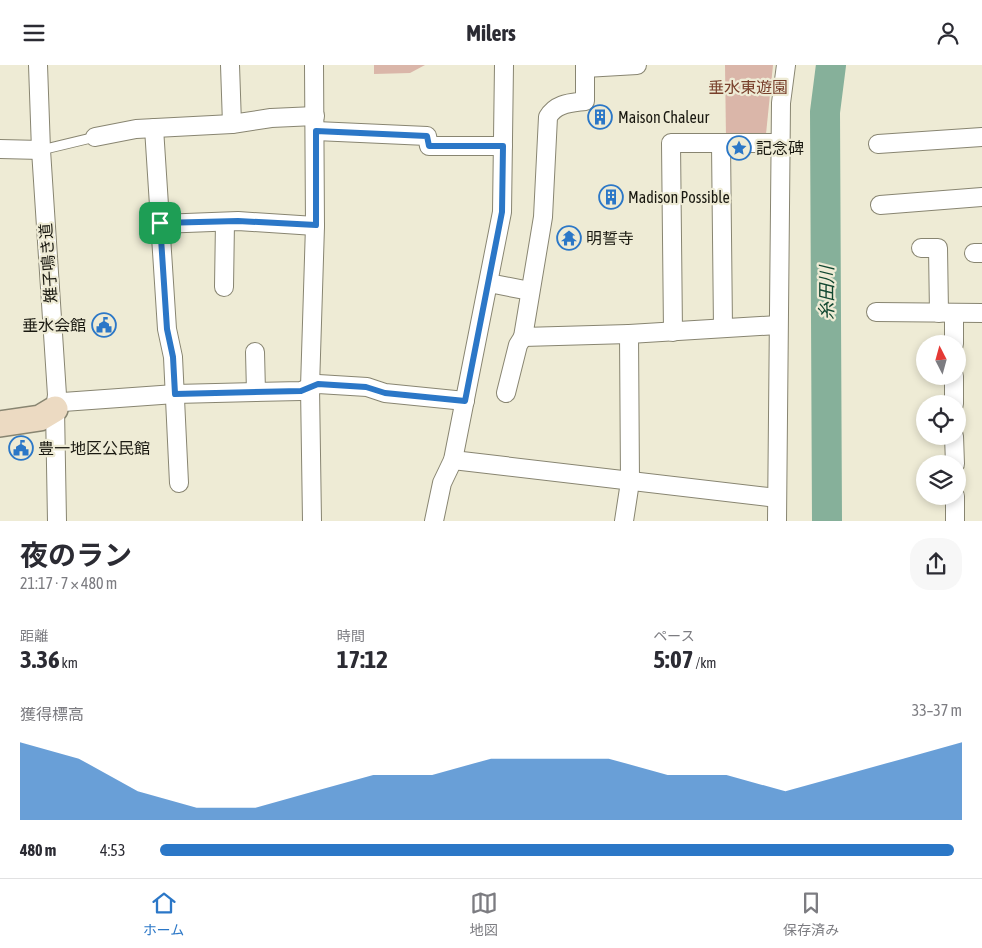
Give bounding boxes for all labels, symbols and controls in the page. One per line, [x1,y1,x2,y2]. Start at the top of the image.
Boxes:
icon: menu [20,19,48,47]
icon: person [934,19,962,47]
text: Milers [466,20,516,46]
park label: 垂水東遊園 [708,78,788,96]
building icon: Maison Chaleur [587,104,613,130]
place label: Maison Chaleur [618,108,709,126]
place icon: 記念碑 [726,135,752,161]
place label: 記念碑 [756,139,804,157]
building icon: Madison Possible [598,184,624,210]
place label: Madison Possible [628,188,730,206]
pin [139,202,181,244]
icon: arrive [146,209,174,237]
street label: 雉子鳴き道 [36,222,60,304]
temple icon: 明誓寺 [556,225,582,251]
place label: 明誓寺 [586,229,634,247]
water label: 糸田川 [816,264,837,320]
public building icon: 垂水会館 [91,312,117,338]
place label: 垂水会館 [22,316,86,334]
north arrow [916,335,966,385]
map controls [916,335,966,505]
button: locate [916,395,966,445]
public building icon: 豊一地区公民館 [8,435,34,461]
place label: 豊一地区公民館 [38,439,150,457]
button: layers [916,455,966,505]
button: share [910,538,962,590]
text: 夜のラン [20,539,132,571]
text: 21:17 · 7 × 480 m [20,574,117,592]
text: 距離 [20,628,48,644]
text: 時間 [337,628,365,644]
text: ペース [653,628,695,644]
text: 3.36 [20,645,60,673]
text: 17:12 [337,645,388,673]
text: 5:07 [653,645,694,673]
text: km [60,655,78,671]
text: /km [694,655,716,671]
text: 33–37 m [912,701,962,719]
text: 獲得標高 [20,705,84,723]
text: 480 m [20,841,56,859]
text: 4:53 [100,841,125,859]
tab: ホーム [143,889,184,939]
tab: 地図 [470,889,498,939]
tab: 保存済み [783,889,839,939]

